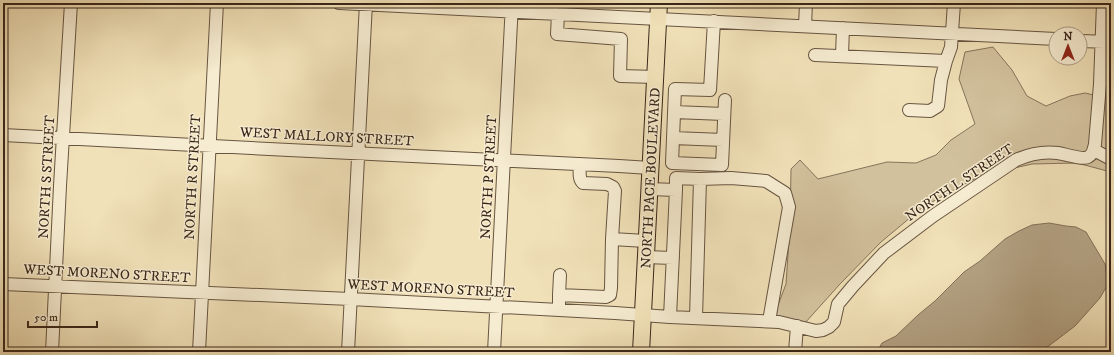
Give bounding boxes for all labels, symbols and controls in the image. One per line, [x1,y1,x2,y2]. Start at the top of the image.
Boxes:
north arrow [1048,26,1088,66]
text: N [1063,30,1073,44]
street label: NORTH PACE BOULEVARD [637,87,665,269]
street label: NORTH R STREET [181,113,205,240]
street label: NORTH S STREET [35,114,59,239]
street label: NORTH P STREET [477,114,501,240]
street label: WEST MALLORY STREET [239,123,415,151]
street label: NORTH L STREET [902,140,1017,226]
street label: WEST MORENO STREET [22,261,191,287]
street label: WEST MORENO STREET [346,276,515,302]
scale bar [28,303,97,329]
text: 50 m [34,310,58,325]

